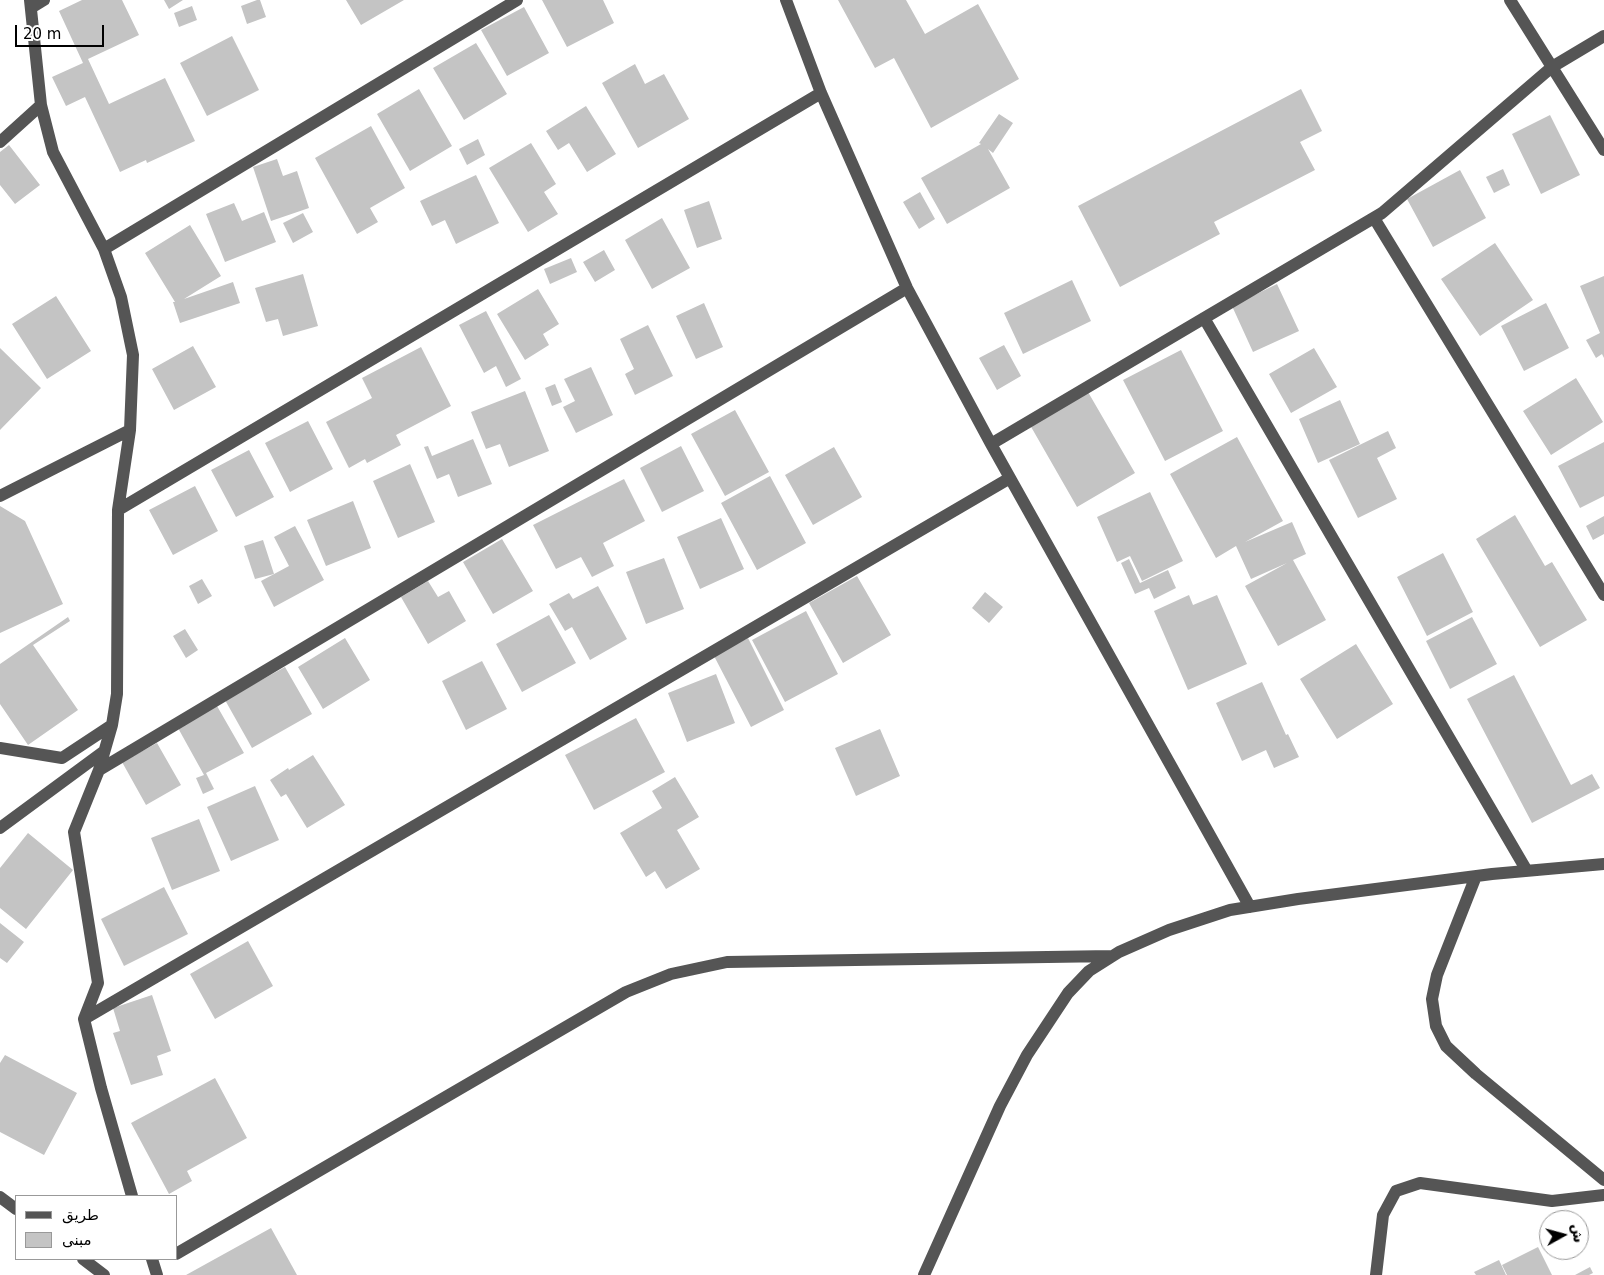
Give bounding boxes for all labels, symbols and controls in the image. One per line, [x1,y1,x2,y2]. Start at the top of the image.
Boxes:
scale bar [18,15,106,47]
text: 20 m [23,25,61,43]
legend [15,1195,178,1260]
text: طريق [62,1206,99,1224]
north arrow [1539,1210,1589,1260]
text: ش [1569,1223,1587,1244]
text: مبنى [62,1231,92,1249]

